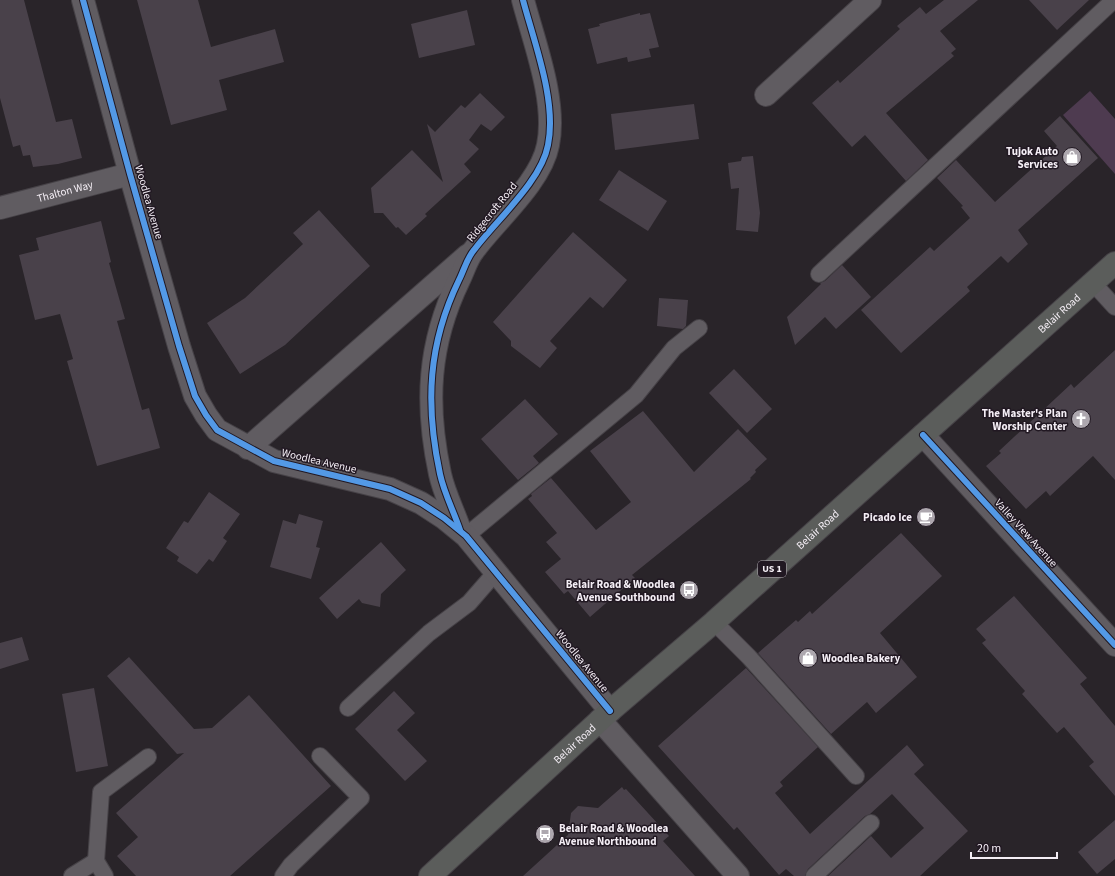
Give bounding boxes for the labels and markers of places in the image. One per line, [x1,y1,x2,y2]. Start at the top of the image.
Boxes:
place label: Tujok Auto Services [1006,144,1058,172]
shop icon: Tujok Auto Services [1061,146,1083,168]
place label: The Master's Plan Worship Center [982,406,1068,434]
church icon: The Master's Plan Worship Center [1070,408,1092,430]
cafe icon: Picado Ice [915,506,937,528]
place label: Picado Ice [863,510,912,525]
place label: Belair Road & Woodlea Avenue Southbound [566,577,675,605]
bus stop icon: Belair Road & Woodlea Avenue Southbound [678,579,700,601]
shop icon: Woodlea Bakery [797,647,819,669]
place label: Woodlea Bakery [822,651,900,666]
place label: Belair Road & Woodlea Avenue Northbound [558,821,669,849]
bus stop icon: Belair Road & Woodlea Avenue Northbound [534,823,556,845]

